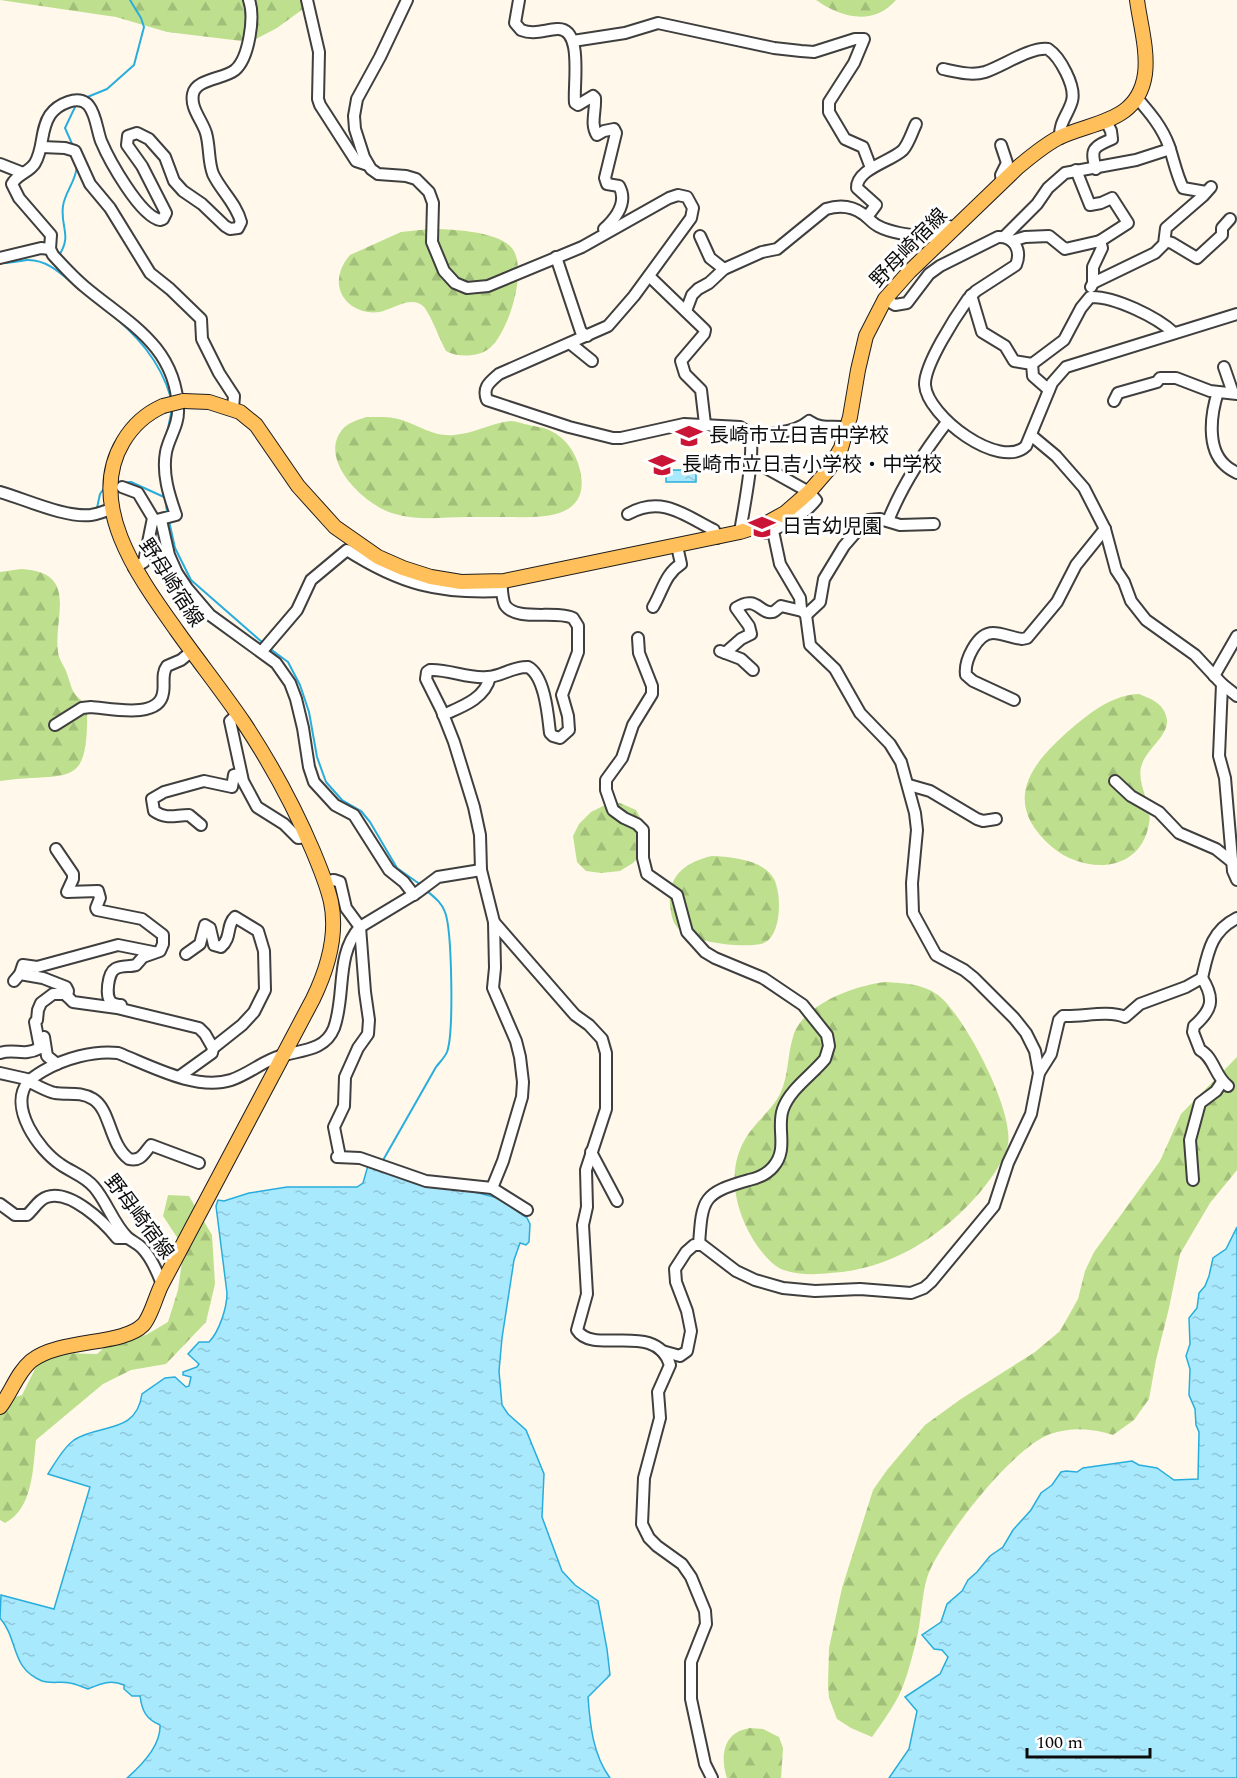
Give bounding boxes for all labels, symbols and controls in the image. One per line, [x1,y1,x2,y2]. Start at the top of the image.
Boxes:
street label: 野母崎宿線 [863,202,955,294]
school or university icon: 長崎市立日吉中学校 [674,421,704,451]
place label: 長崎市立日吉中学校 [709,421,889,451]
school or university icon: 長崎市立日吉小学校・中学校 [647,450,677,480]
place label: 長崎市立日吉小学校・中学校 [682,450,942,480]
school or university icon: 日吉幼児園 [747,512,777,542]
place label: 日吉幼児園 [782,512,882,542]
street label: 野母崎宿線 [131,533,211,633]
street label: 野母崎宿線 [97,1168,181,1266]
scale bar [1027,1721,1150,1759]
text: 100 m [1036,1729,1083,1756]

